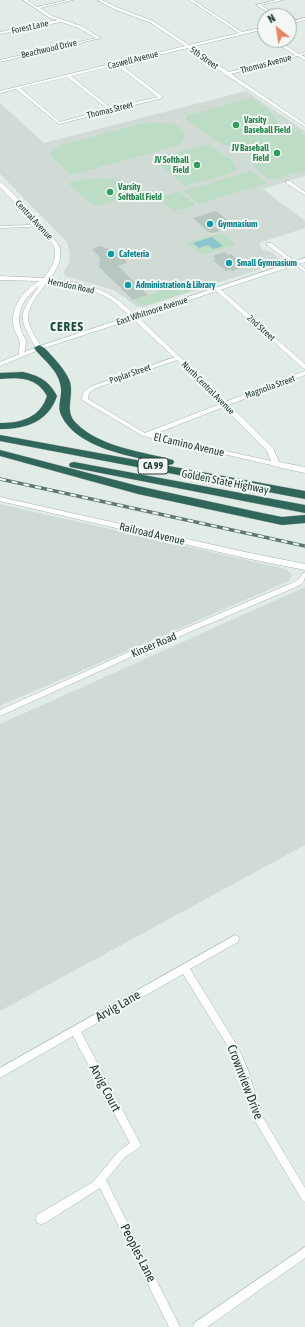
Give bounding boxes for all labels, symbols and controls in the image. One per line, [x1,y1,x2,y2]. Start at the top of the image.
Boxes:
north arrow [257,8,297,48]
text: N [266,12,277,25]
street label: Forest Lane [11,18,49,36]
street label: Beachwood Drive [20,37,78,61]
street label: 5th Street [188,44,220,72]
street label: Caswell Avenue [107,49,159,71]
street label: Thomas Avenue [239,52,293,76]
street label: Thomas Street [86,99,134,121]
place label: Varsity Baseball Field [244,115,291,136]
marker: Varsity Baseball Field [231,120,241,130]
place label: JV Baseball Field [232,143,269,164]
marker: JV Baseball Field [272,148,282,158]
place label: JV Softball Field [154,155,189,176]
marker: JV Softball Field [192,160,202,170]
place label: Varsity Softball Field [118,182,162,203]
marker: Varsity Softball Field [105,187,115,197]
street label: Central Avenue [13,198,55,242]
marker: Gymnasium [205,219,215,229]
place label: Gymnasium [218,219,258,229]
marker: Cafeteria [106,249,116,259]
place label: Cafeteria [119,249,149,259]
marker: Small Gymnasium [224,258,234,268]
place label: Small Gymnasium [237,258,297,268]
street label: Herndon Road [47,276,95,296]
marker: Administration & Library [123,280,133,290]
place label: Administration & Library [136,280,215,290]
street label: East Whitmore Avenue [115,294,189,328]
street label: 2nd Street [245,313,277,343]
district label: CERES [50,319,84,335]
street label: North Central Avenue [179,359,237,417]
street label: Poplar Street [108,362,152,386]
street label: Magnolia Street [244,373,296,401]
street label: El Camino Avenue [152,430,226,460]
road number: CA 99 [138,458,168,474]
street label: Golden State Highway [180,467,270,497]
street label: Railroad Avenue [118,520,186,548]
street label: Kinser Road [129,630,179,660]
street label: Arvig Lane [93,987,143,1025]
street label: Crownview Drive [224,1043,266,1121]
street label: Arvig Court [86,1062,124,1114]
street label: Peoples Lane [117,1221,159,1285]

